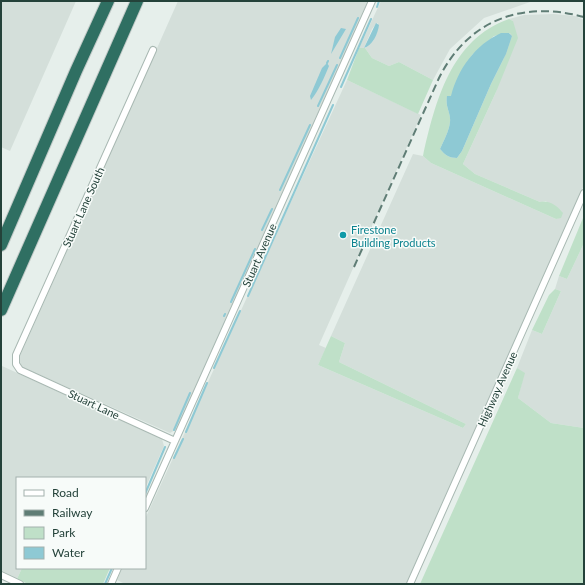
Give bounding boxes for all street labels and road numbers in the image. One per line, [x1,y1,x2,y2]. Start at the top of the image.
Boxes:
street label: Stuart Lane South [60,165,106,249]
street label: Stuart Avenue [239,221,279,289]
street label: Highway Avenue [475,349,519,429]
street label: Stuart Lane [66,386,122,422]

